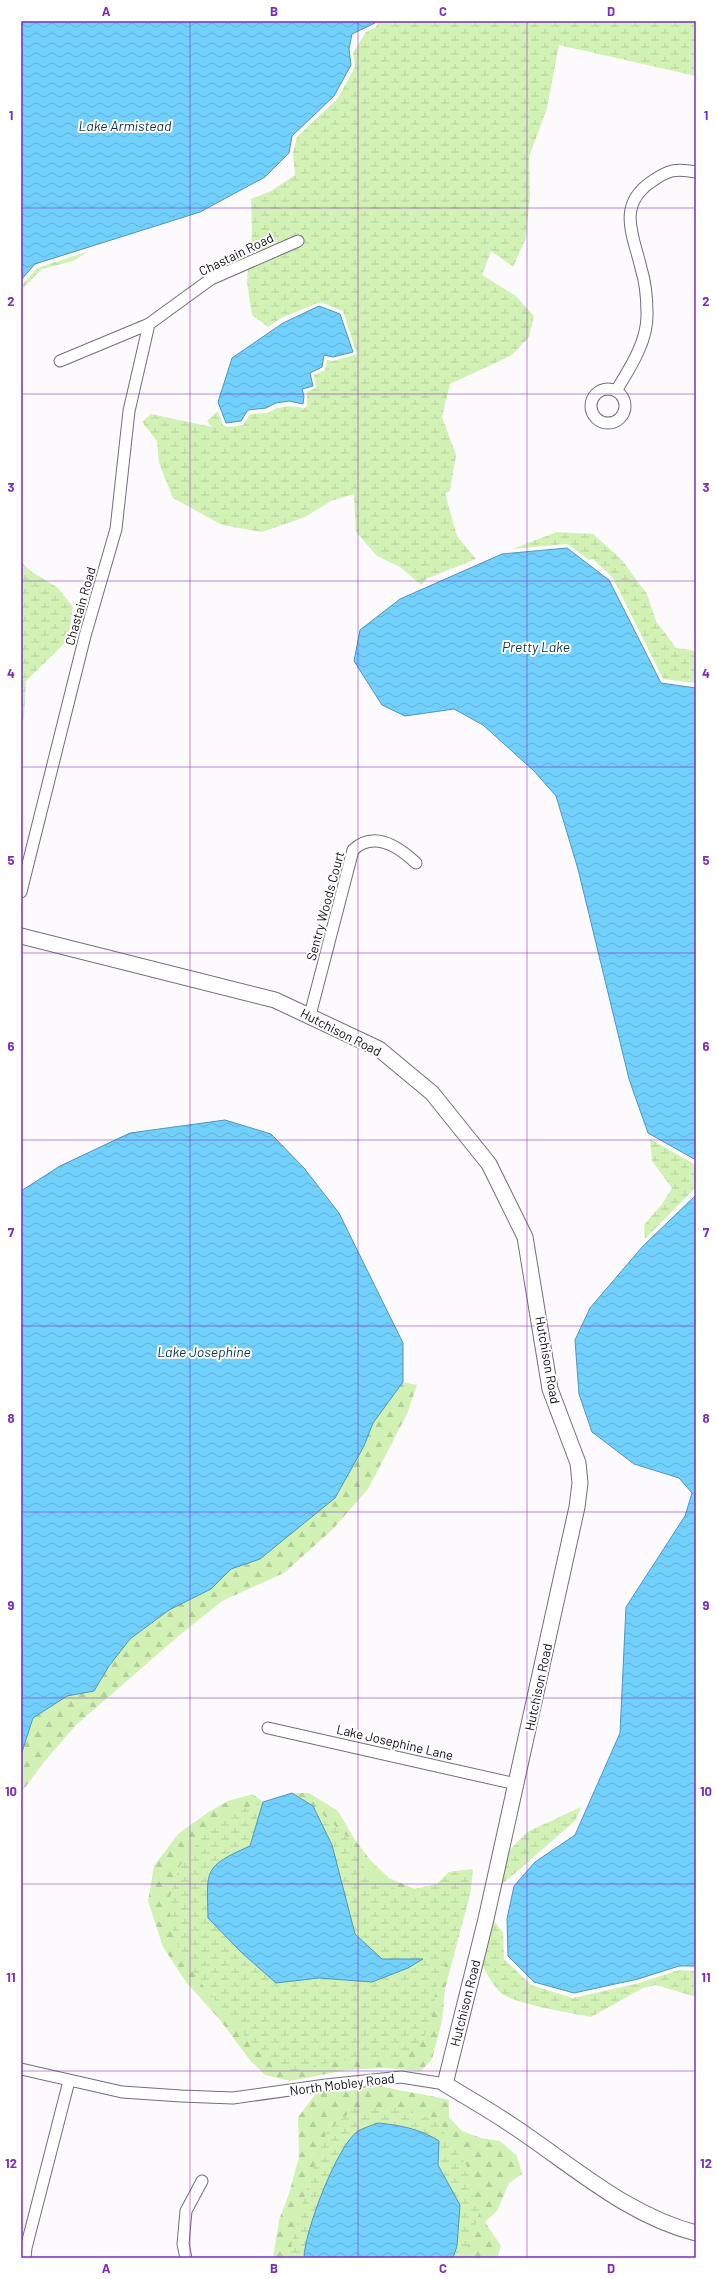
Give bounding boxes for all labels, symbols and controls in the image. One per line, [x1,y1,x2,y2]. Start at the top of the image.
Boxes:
text: A [102,3,111,19]
text: B [270,3,278,19]
text: C [439,3,447,19]
text: D [607,3,615,19]
text: 1 [9,107,13,123]
text: 1 [704,107,708,123]
water label: Lake Armistead [79,117,172,134]
street label: Chastain Road [196,229,276,279]
text: 2 [7,293,15,309]
text: 2 [702,293,710,309]
text: 3 [7,479,15,495]
text: 3 [702,479,710,495]
street label: Chastain Road [61,565,99,647]
water label: Pretty Lake [502,638,570,655]
text: 4 [7,665,15,681]
text: 4 [702,665,710,681]
street label: Sentry Woods Court [303,850,347,962]
text: 5 [7,852,15,868]
text: 5 [702,852,710,868]
street label: Hutchison Road [298,1005,384,1059]
text: 6 [8,1038,15,1054]
text: 6 [703,1038,710,1054]
text: 7 [8,1224,15,1240]
text: 7 [703,1224,710,1240]
street label: Hutchison Road [532,1315,564,1405]
water label: Lake Josephine [157,1343,251,1360]
text: 8 [7,1410,15,1426]
text: 8 [702,1410,710,1426]
text: 9 [8,1597,15,1613]
text: 9 [703,1597,710,1613]
street label: Hutchison Road [521,1642,555,1732]
street label: Lake Josephine Lane [335,1721,455,1763]
text: 10 [5,1783,17,1799]
text: 10 [700,1783,712,1799]
street label: Hutchison Road [446,1958,484,2048]
text: 11 [6,1969,16,1985]
text: 11 [701,1969,711,1985]
street label: North Mobley Road [289,2070,395,2098]
text: 12 [5,2155,17,2171]
text: 12 [700,2155,712,2171]
text: A [102,2260,111,2276]
text: B [270,2260,278,2276]
text: C [439,2260,447,2276]
text: D [607,2260,615,2276]

